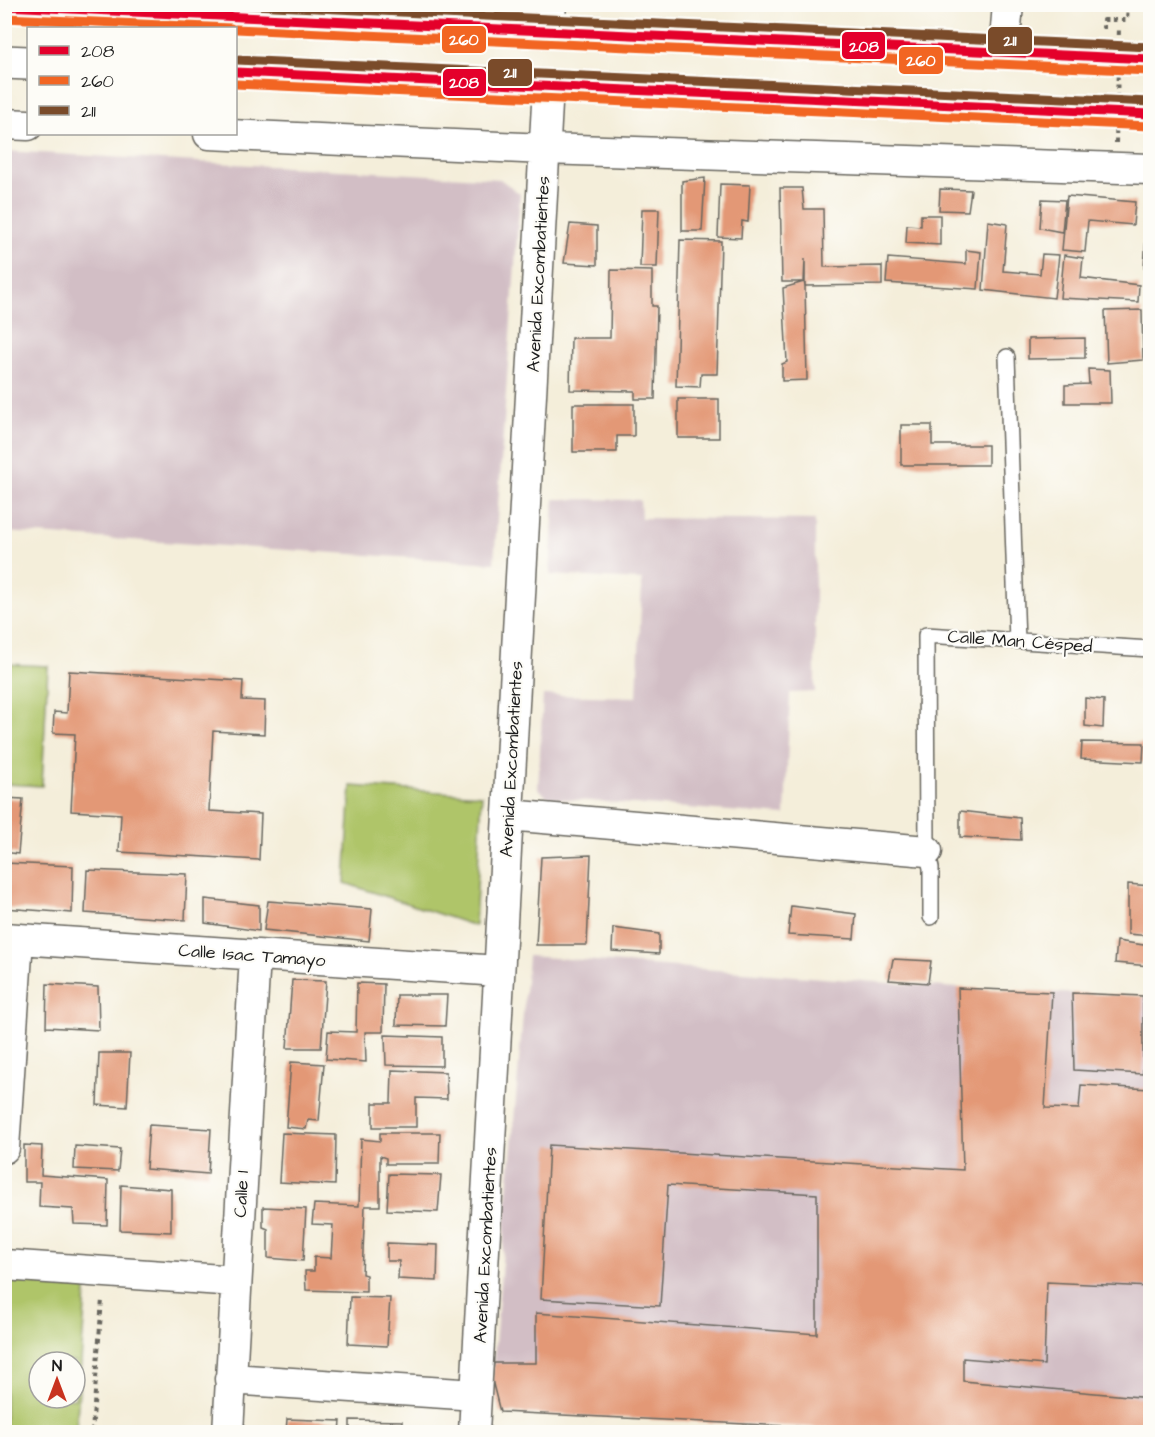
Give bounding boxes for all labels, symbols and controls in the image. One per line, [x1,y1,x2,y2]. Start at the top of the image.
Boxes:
line badge: 260 [441,25,487,54]
line badge: 211 [987,26,1033,55]
legend [27,27,237,135]
text: 260 [448,29,479,51]
text: 211 [1002,30,1018,52]
line badge: 208 [841,31,886,60]
text: 208 [848,36,879,58]
text: 208 [81,39,115,64]
line badge: 260 [898,46,944,75]
text: 260 [905,50,936,72]
line badge: 211 [487,58,533,87]
text: 211 [502,62,518,84]
line badge: 208 [442,68,487,97]
text: 260 [81,69,114,94]
text: 208 [448,72,479,94]
text: 211 [81,99,96,124]
street label: Avenida Excombatientes [521,175,556,373]
street label: Calle Man Césped [947,624,1093,659]
street label: Avenida Excombatientes [494,660,529,858]
street label: Calle Isac Tamayo [177,938,326,974]
street label: Avenida Excombatientes [468,1146,503,1344]
street label: Calle 1 [228,1170,255,1218]
north arrow [27,1350,87,1410]
text: N [52,1355,62,1377]

